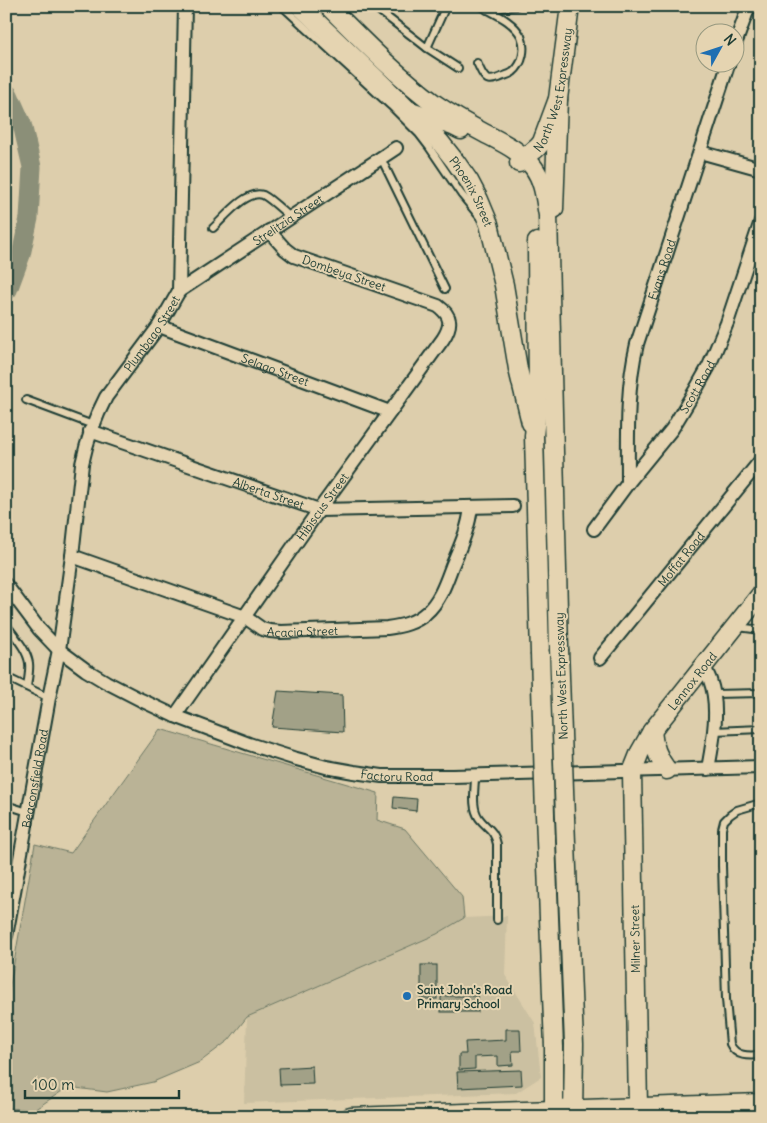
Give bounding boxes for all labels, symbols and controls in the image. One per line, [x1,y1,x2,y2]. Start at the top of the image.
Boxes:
north arrow [694,22,744,72]
street label: North West Expressway [530,27,575,155]
text: N [720,30,740,49]
street label: Phoenix Street [446,153,497,228]
street label: Strelitzia Street [250,191,326,248]
street label: Evans Road [644,237,678,302]
street label: Dombeya Street [300,252,388,294]
street label: Plumbago Street [120,292,183,375]
street label: Selago Street [239,350,311,389]
street label: Scott Road [676,358,718,416]
street label: Hibiscus Street [293,470,351,543]
street label: Alberta Street [231,473,306,512]
street label: Moffat Road [654,528,707,589]
street label: North West Expressway [551,612,571,740]
street label: Acacia Street [266,622,338,640]
street label: Lennox Road [664,649,720,713]
street label: Beaconsfield Road [18,728,51,829]
street label: Factory Road [360,766,433,784]
street label: Milner Street [627,905,643,973]
place label: Saint John's Road Primary School [417,982,512,1012]
marker: Saint John's Road Primary School [401,990,413,1002]
scale bar [25,1068,179,1100]
text: 100 m [32,1075,74,1094]

